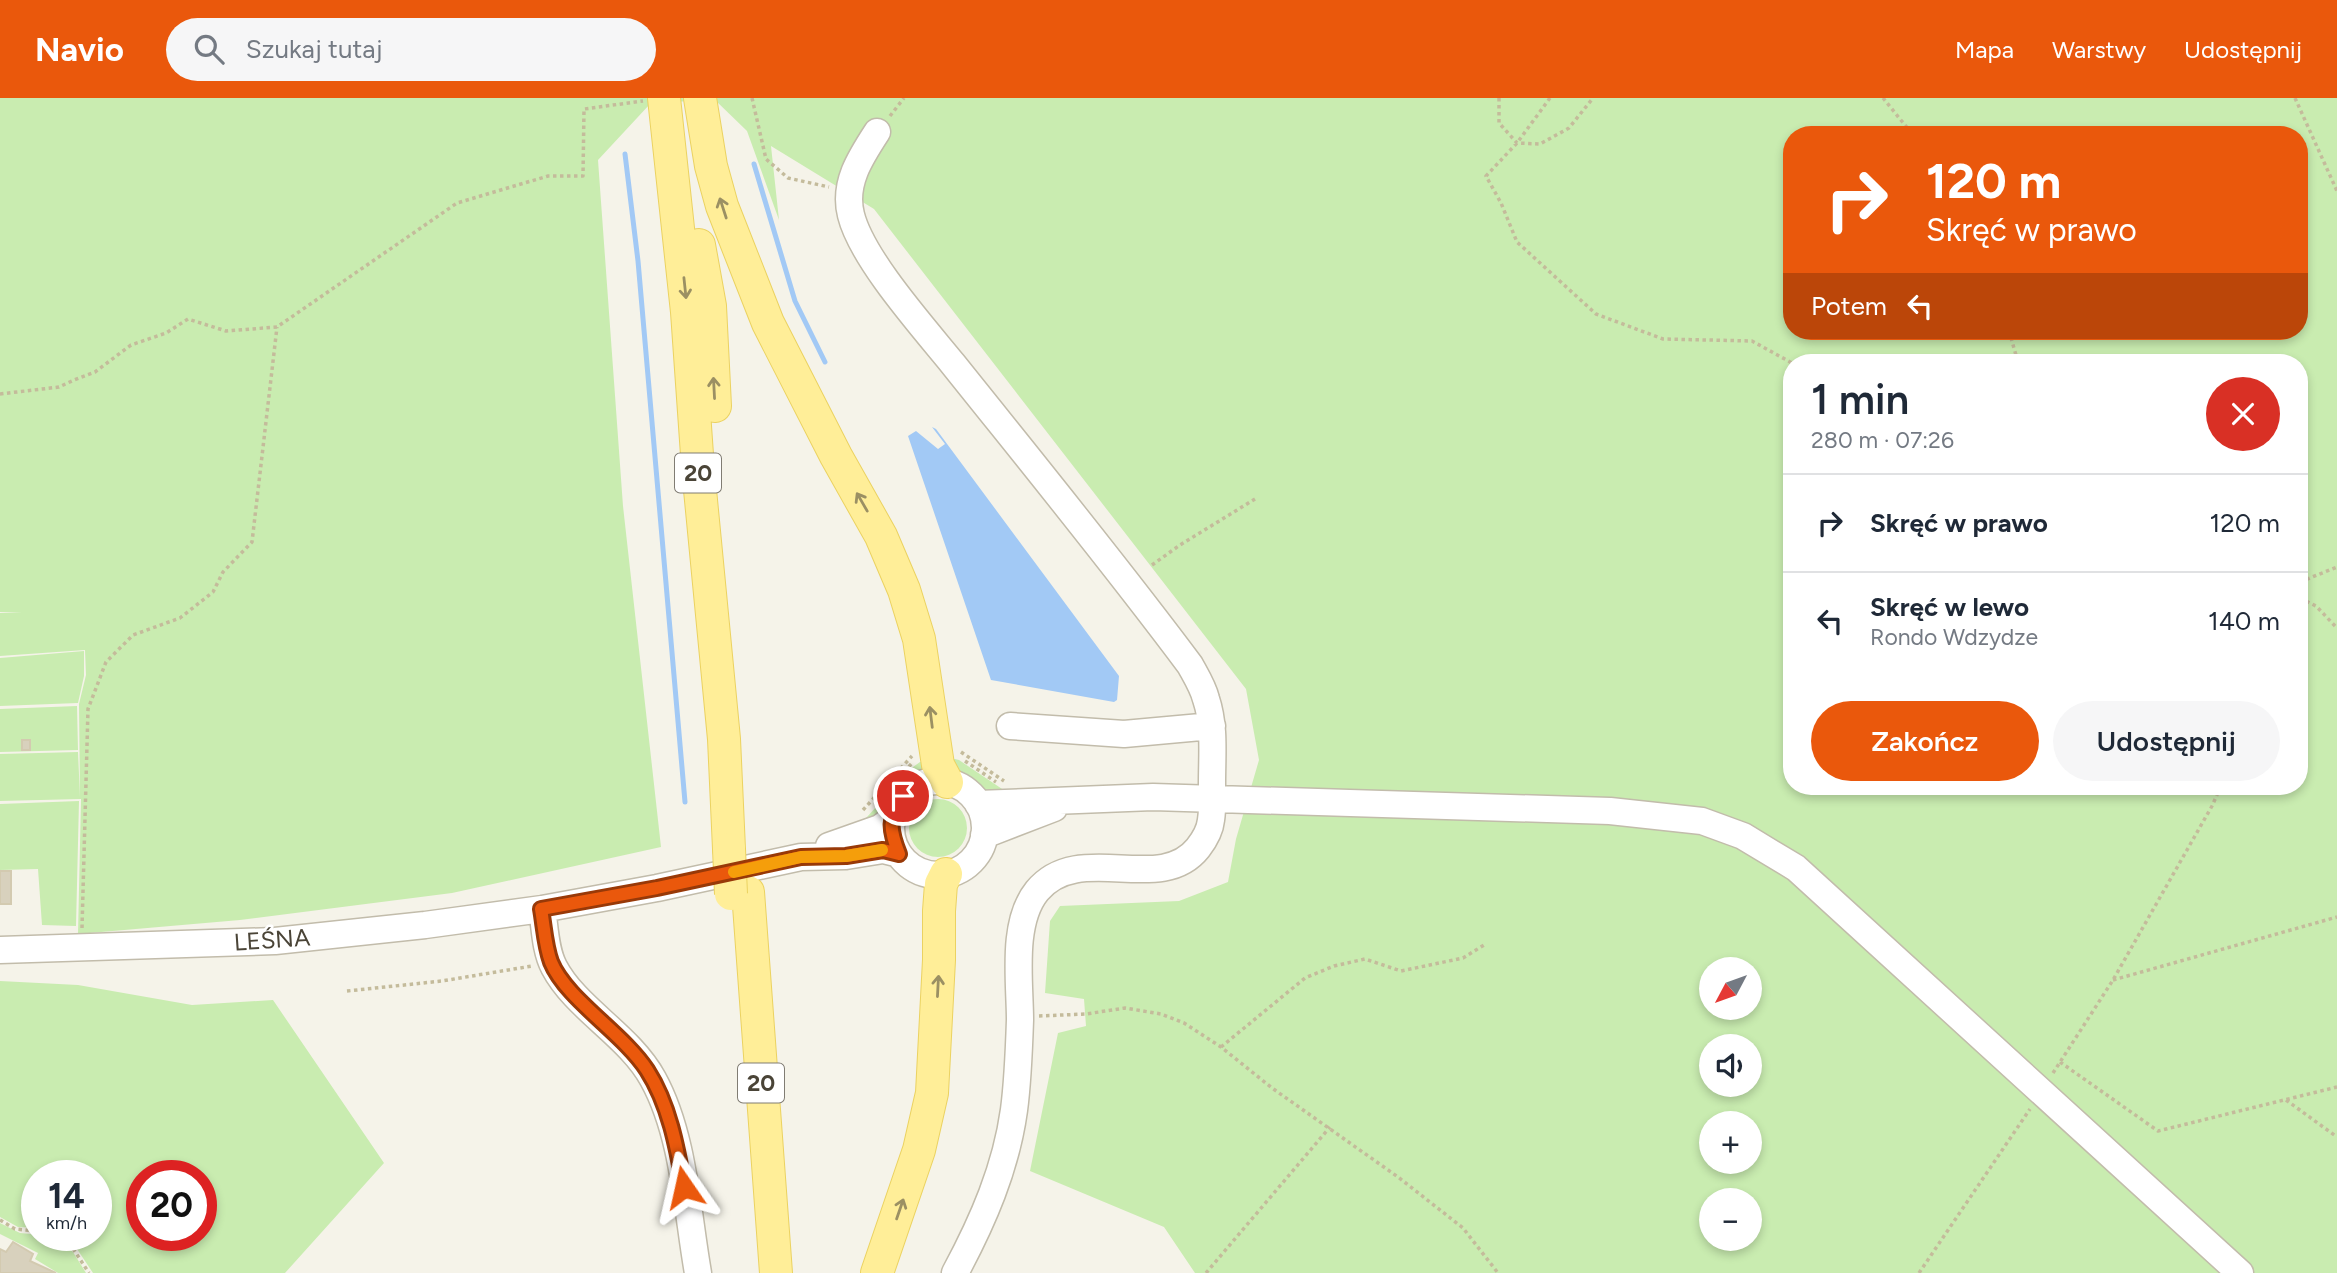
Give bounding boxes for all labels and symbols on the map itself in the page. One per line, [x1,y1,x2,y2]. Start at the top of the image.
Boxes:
one-way arrow [716,198,728,220]
one-way arrow [678,276,691,299]
one-way arrow [707,376,720,399]
road number: 20 [675,454,721,492]
one-way arrow [855,492,868,513]
one-way arrow [924,706,937,728]
pin [873,766,933,826]
street label: LEŚNA [233,922,312,957]
north arrow [1699,957,1762,1020]
one-way arrow [932,975,945,998]
road number: 20 [738,1064,784,1102]
position arrow [647,1150,721,1224]
speed limit sign: 20 [126,1160,217,1251]
one-way arrow [895,1198,907,1220]

